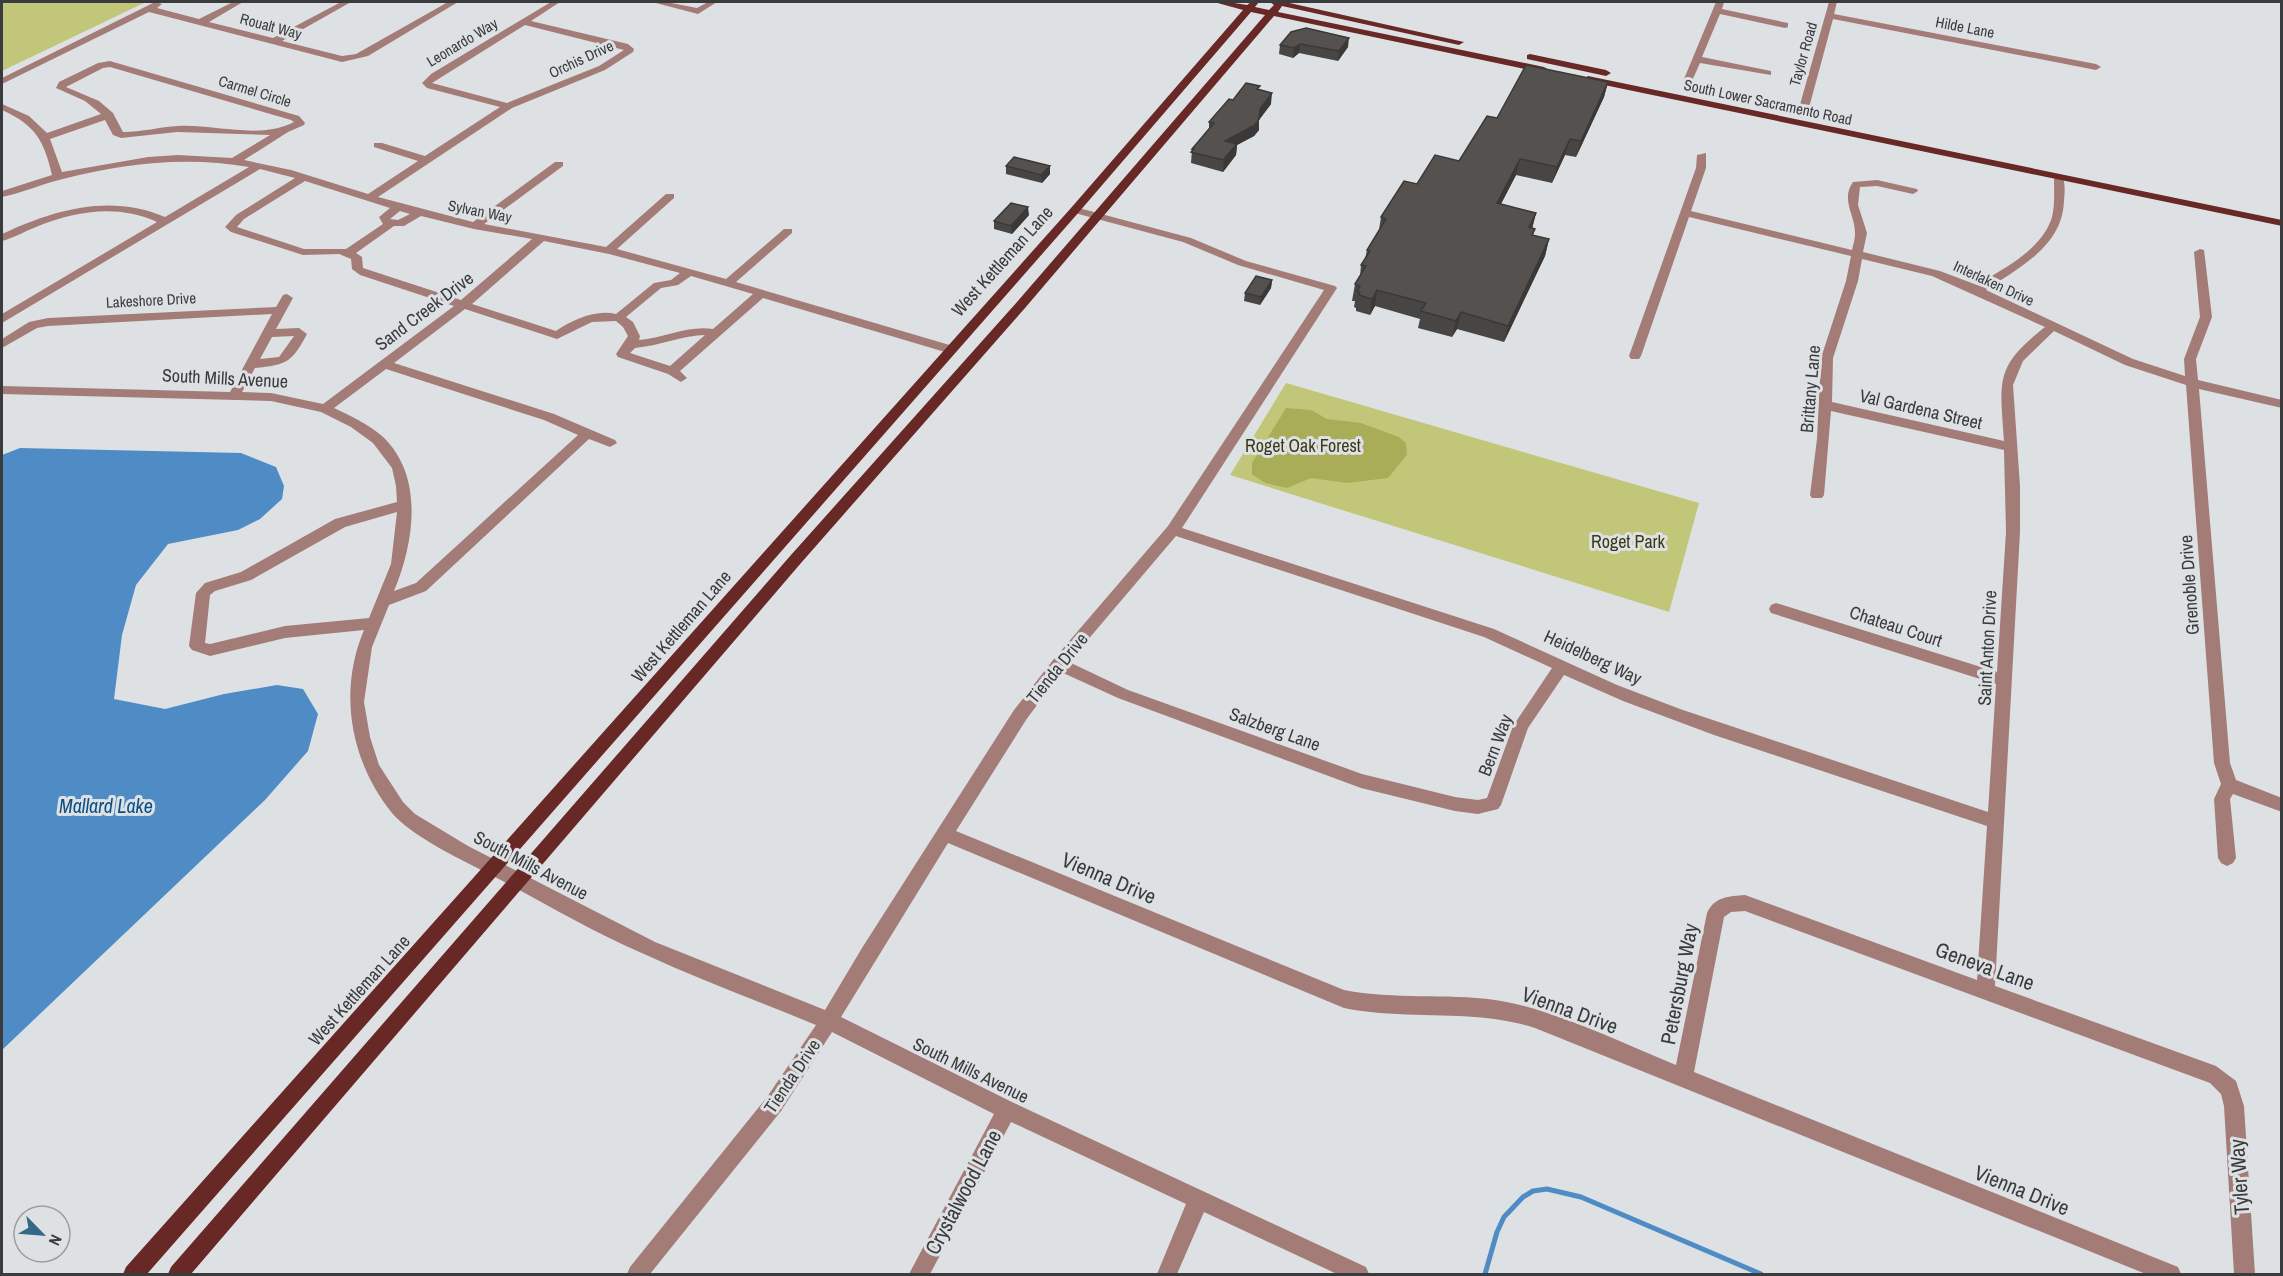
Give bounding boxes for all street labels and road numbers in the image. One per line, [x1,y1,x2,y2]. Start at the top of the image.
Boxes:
street label: Roualt Way [238,8,305,45]
street label: Hilde Lane [1934,11,1996,43]
street label: Leonardo Way [422,12,502,71]
street label: Taylor Road [1784,19,1822,89]
street label: Orchis Drive [545,35,617,83]
street label: Carmel Circle [216,70,294,112]
street label: South Lower Sacramento Road [1682,74,1854,130]
street label: Sylvan Way [446,195,514,228]
street label: West Kettleman Lane [946,200,1058,322]
street label: Interlaken Drive [1950,255,2038,311]
street label: Sand Creek Drive [370,266,478,356]
street label: Lakeshore Drive [105,287,197,313]
street label: Brittany Lane [1794,344,1826,434]
street label: South Mills Avenue [161,362,289,394]
street label: Val Gardena Street [1857,383,1985,435]
street label: Grenoble Drive [2173,534,2205,636]
street label: West Kettleman Lane [625,565,737,687]
street label: Saint Anton Drive [1971,590,2003,706]
street label: Chateau Court [1846,599,1946,653]
street label: Heidelberg Way [1540,623,1647,691]
street label: Tienda Drive [1021,627,1093,709]
street label: Salzberg Lane [1226,701,1324,757]
street label: Bern Way [1472,710,1518,779]
street label: South Mills Avenue [469,824,593,906]
street label: Vienna Drive [1057,845,1161,911]
street label: Petersburg Way [1653,921,1705,1047]
street label: West Kettleman Lane [303,929,415,1051]
street label: Geneva Lane [1931,935,2039,997]
street label: Vienna Drive [1518,979,1622,1041]
street label: South Mills Avenue [909,1031,1033,1109]
street label: Tienda Drive [758,1034,826,1118]
street label: Crystalwood Lane [918,1124,1008,1260]
street label: Tyler Way [2222,1138,2256,1216]
street label: Vienna Drive [1970,1158,2074,1222]

